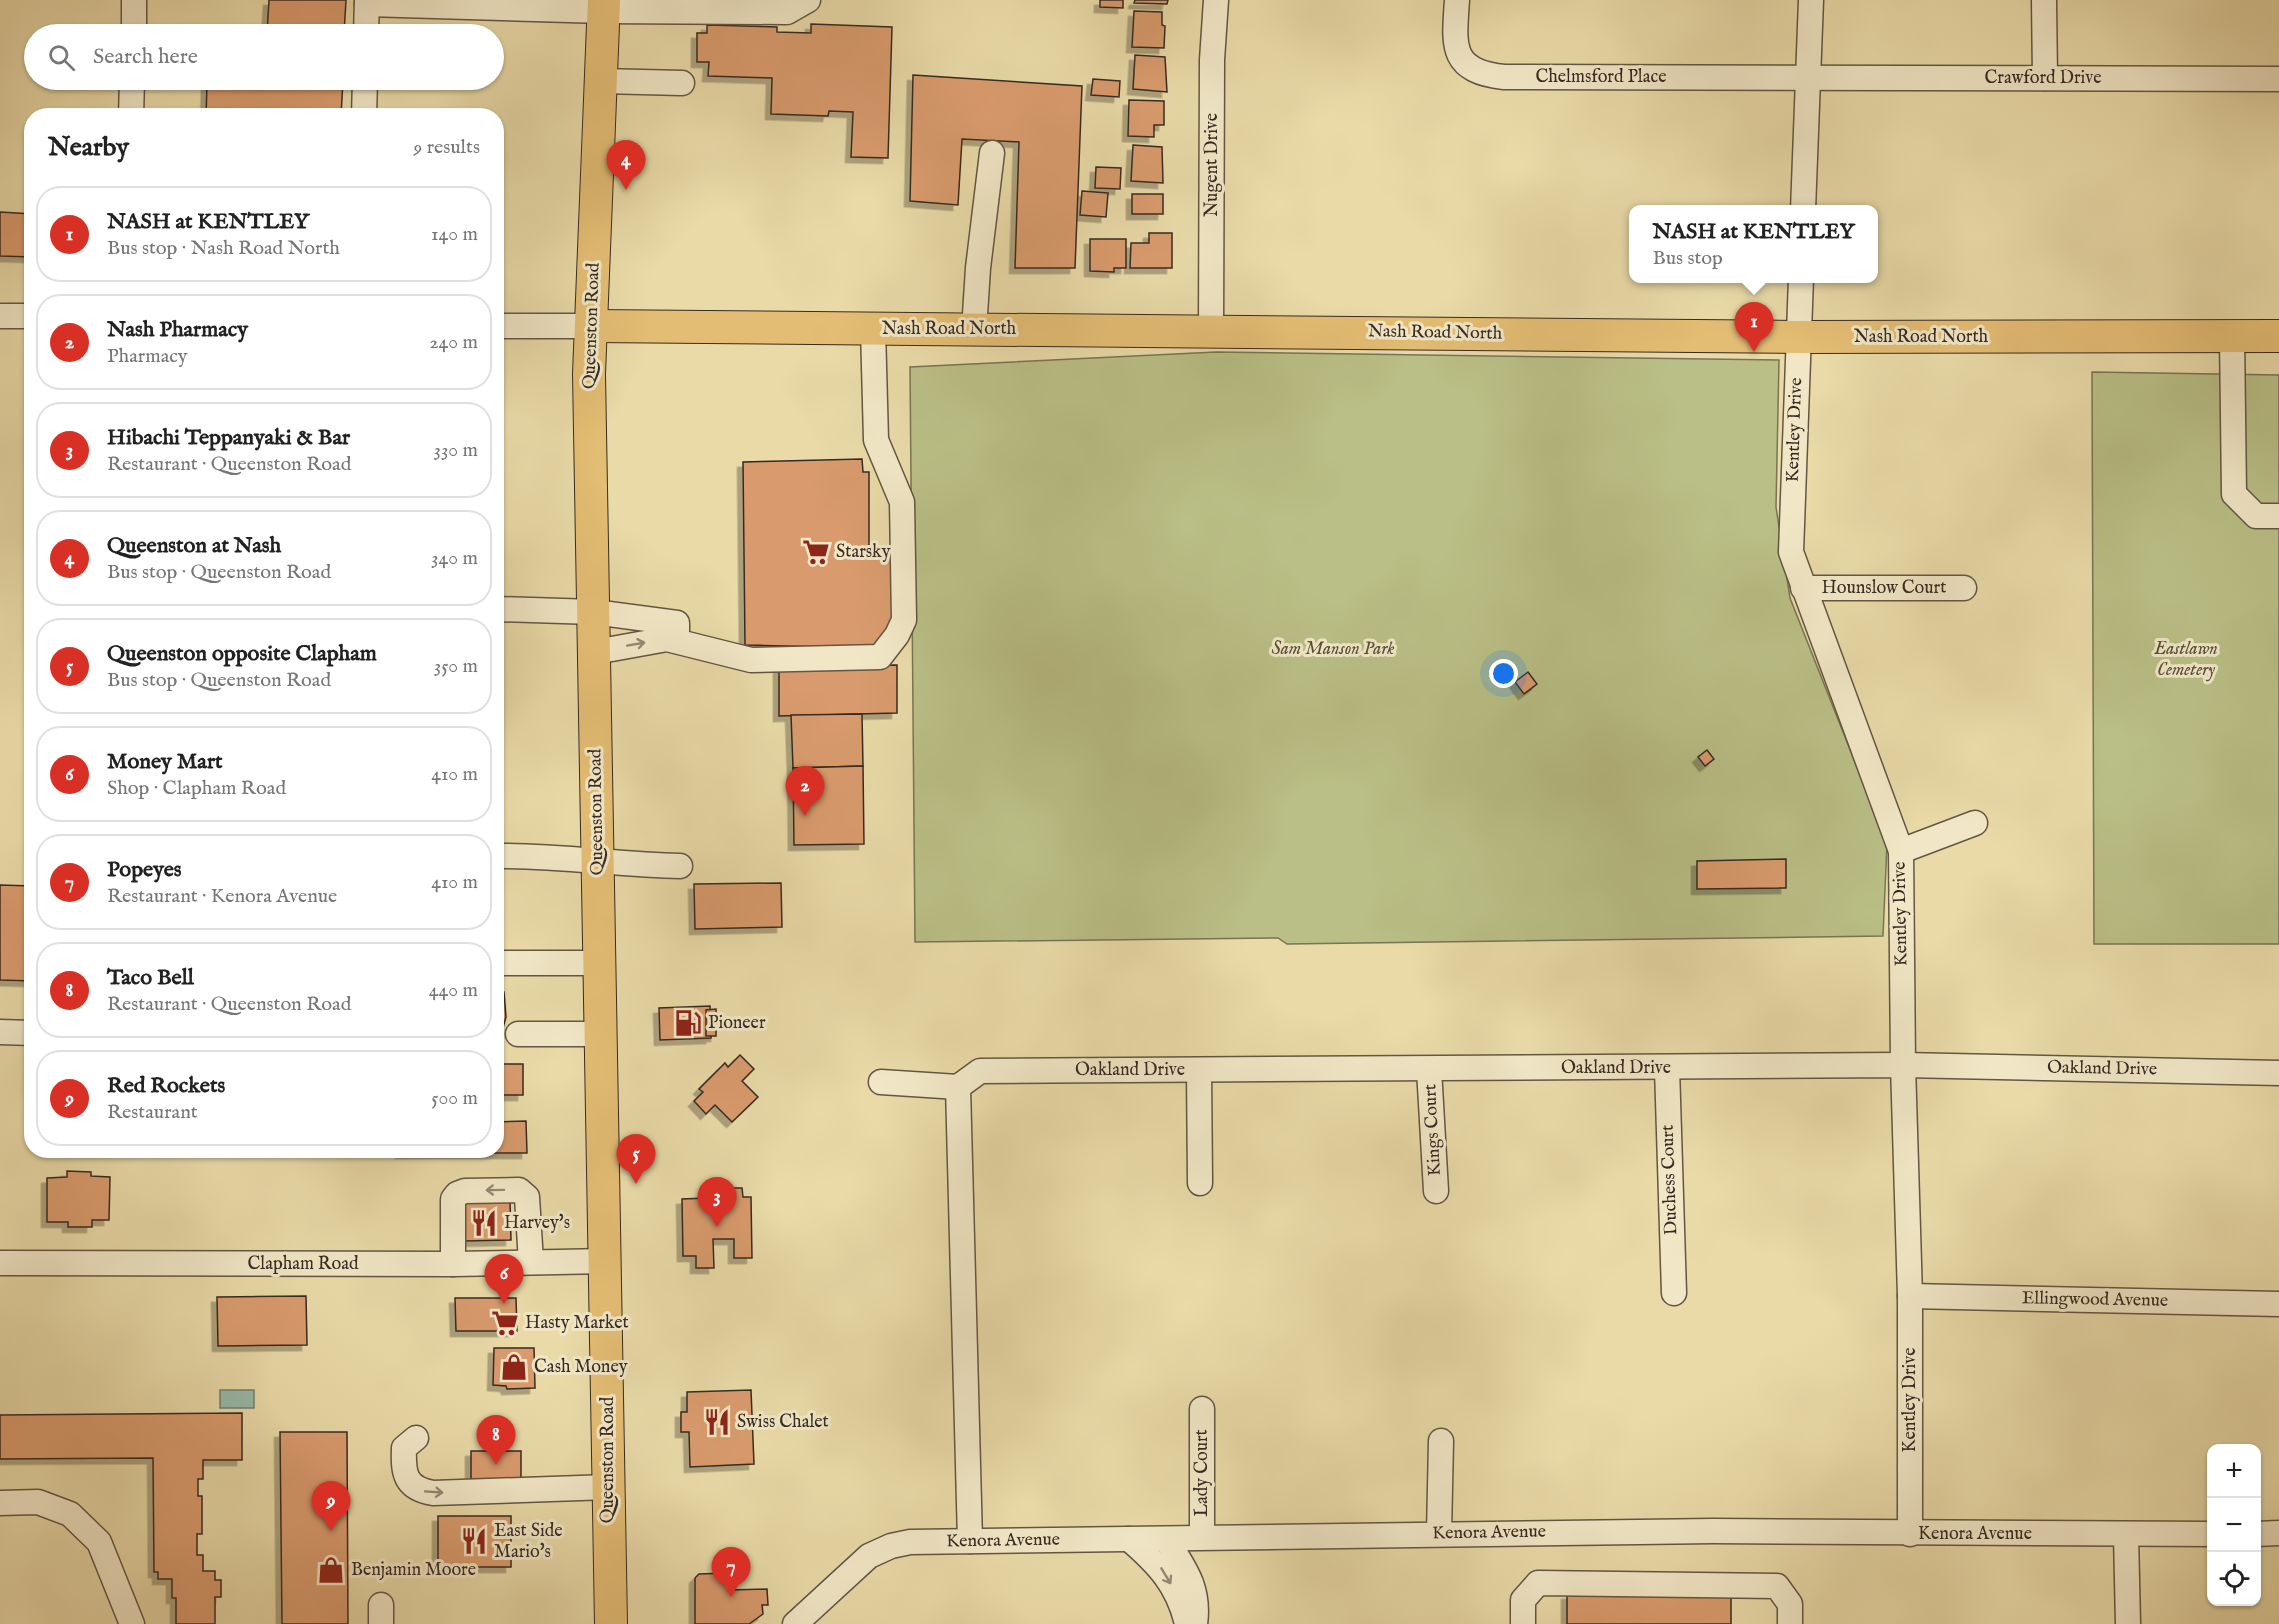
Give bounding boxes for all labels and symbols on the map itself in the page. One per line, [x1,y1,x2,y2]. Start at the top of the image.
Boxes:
street label: Chelmsford Place [1535,66,1667,89]
street label: Crawford Drive [1985,67,2101,90]
street label: Nugent Drive [1201,113,1224,217]
pin: 4 [606,140,646,190]
street label: Queenston Road [578,262,606,390]
pin: 1 [1734,302,1774,352]
street label: Nash Road North [882,318,1017,341]
street label: Nash Road North [1368,320,1503,346]
street label: Nash Road North [1854,326,1989,349]
street label: Kentley Drive [1782,377,1808,483]
supermarket icon: Starsky [801,537,831,567]
place label: Starsky [836,541,891,564]
street label: Hounslow Court [1822,577,1946,600]
one-way arrow [626,638,645,649]
park label: Sam Manson Park [1271,638,1395,661]
park label: Eastlawn Cemetery [2153,638,2218,682]
your location [1489,659,1518,688]
street label: Queenston Road [584,748,610,875]
pin: 2 [786,766,824,816]
street label: Kentley Drive [1889,861,1913,967]
fuel station icon: Pioneer [673,1008,703,1038]
place label: Pioneer [708,1012,766,1035]
street label: Oakland Drive [1561,1057,1671,1080]
street label: Oakland Drive [2047,1057,2157,1081]
street label: Oakland Drive [1075,1059,1185,1082]
street label: Kings Court [1419,1083,1447,1177]
street label: Duchess Court [1657,1124,1683,1236]
pin: 5 [616,1134,656,1184]
pin: 3 [698,1178,736,1227]
one-way arrow [485,1184,505,1196]
restaurant icon: Harvey's [469,1208,499,1238]
place label: Harvey's [504,1212,570,1235]
street label: Clapham Road [247,1253,359,1276]
pin: 6 [484,1254,524,1304]
street label: Ellingwood Avenue [2022,1287,2168,1313]
supermarket icon: Hasty Market [490,1308,520,1338]
place label: Hasty Market [525,1312,629,1335]
street label: Kentley Drive [1899,1348,1922,1452]
shop icon: Cash Money [499,1352,529,1382]
place label: Cash Money [534,1356,628,1379]
street label: Queenston Road [597,1396,620,1523]
restaurant icon: Swiss Chalet [702,1407,732,1437]
place label: Swiss Chalet [737,1411,829,1434]
pin: 8 [476,1416,516,1465]
street label: Lady Court [1191,1429,1214,1517]
pin: 9 [312,1482,350,1531]
one-way arrow [423,1487,443,1498]
place label: East Side Mario's [494,1520,563,1564]
street label: Kenora Avenue [1432,1521,1546,1545]
street label: Kenora Avenue [1918,1523,2032,1546]
restaurant icon: East Side Mario's [459,1526,489,1556]
street label: Kenora Avenue [946,1529,1060,1553]
pin: 7 [712,1548,750,1597]
shop icon: Benjamin Moore [316,1555,346,1585]
place label: Benjamin Moore [351,1559,476,1582]
one-way arrow [1160,1567,1172,1584]

